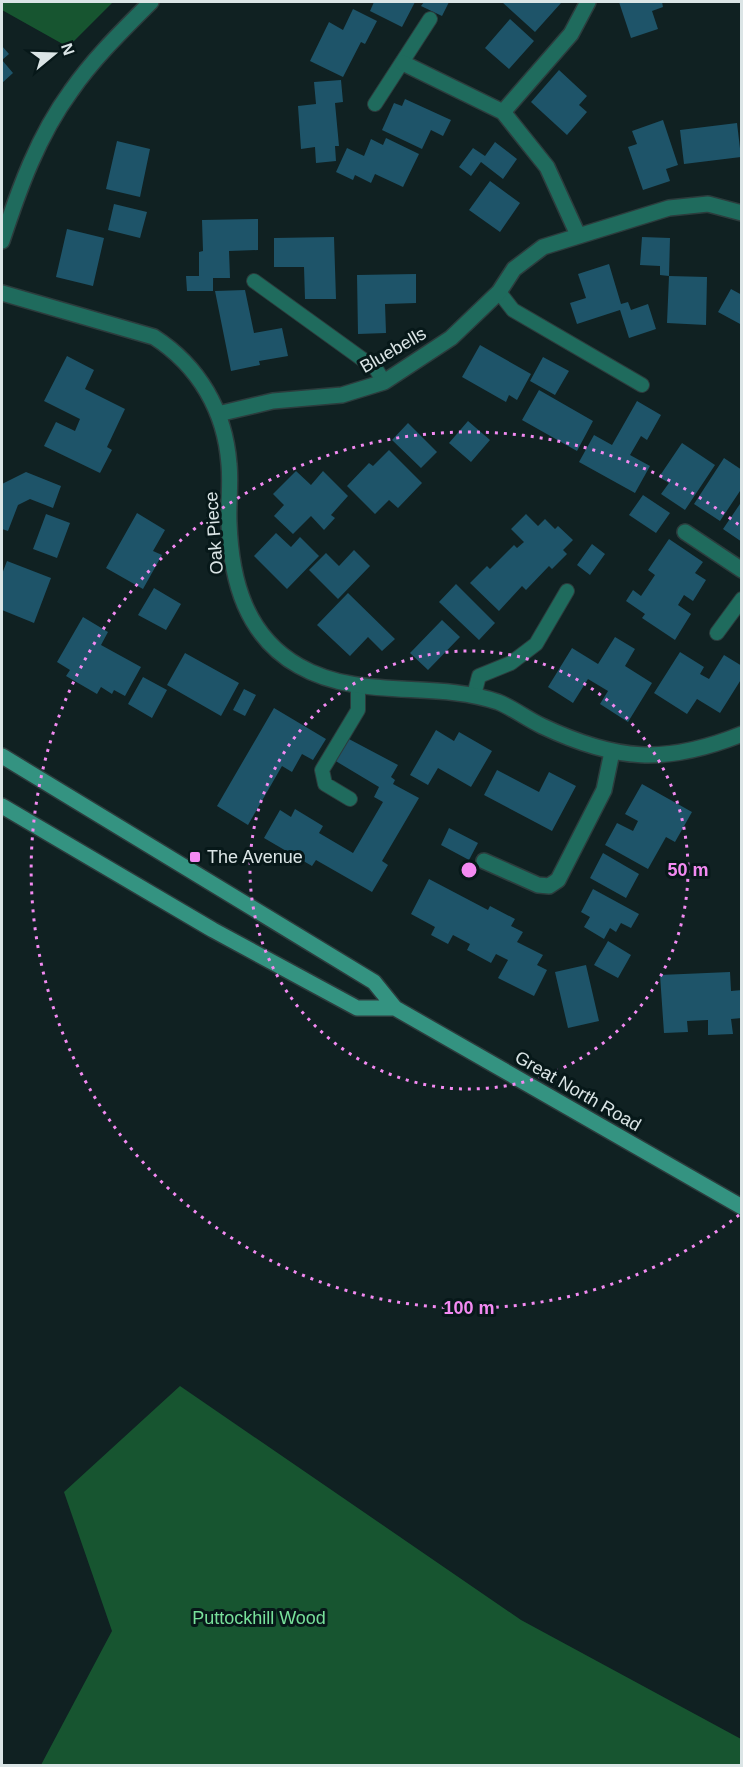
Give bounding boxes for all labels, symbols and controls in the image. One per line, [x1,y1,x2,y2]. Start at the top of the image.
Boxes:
north arrow [24,24,84,84]
text: N [58,41,78,58]
street label: Bluebells [356,323,430,377]
street label: Oak Piece [201,491,227,575]
place label: The Avenue [207,847,303,867]
marker: The Avenue [188,850,202,864]
centre of rings [459,860,479,880]
text: 50 m [667,860,709,880]
street label: Great North Road [511,1047,645,1135]
text: 100 m [443,1298,495,1318]
park label: Puttockhill Wood [192,1608,326,1628]

